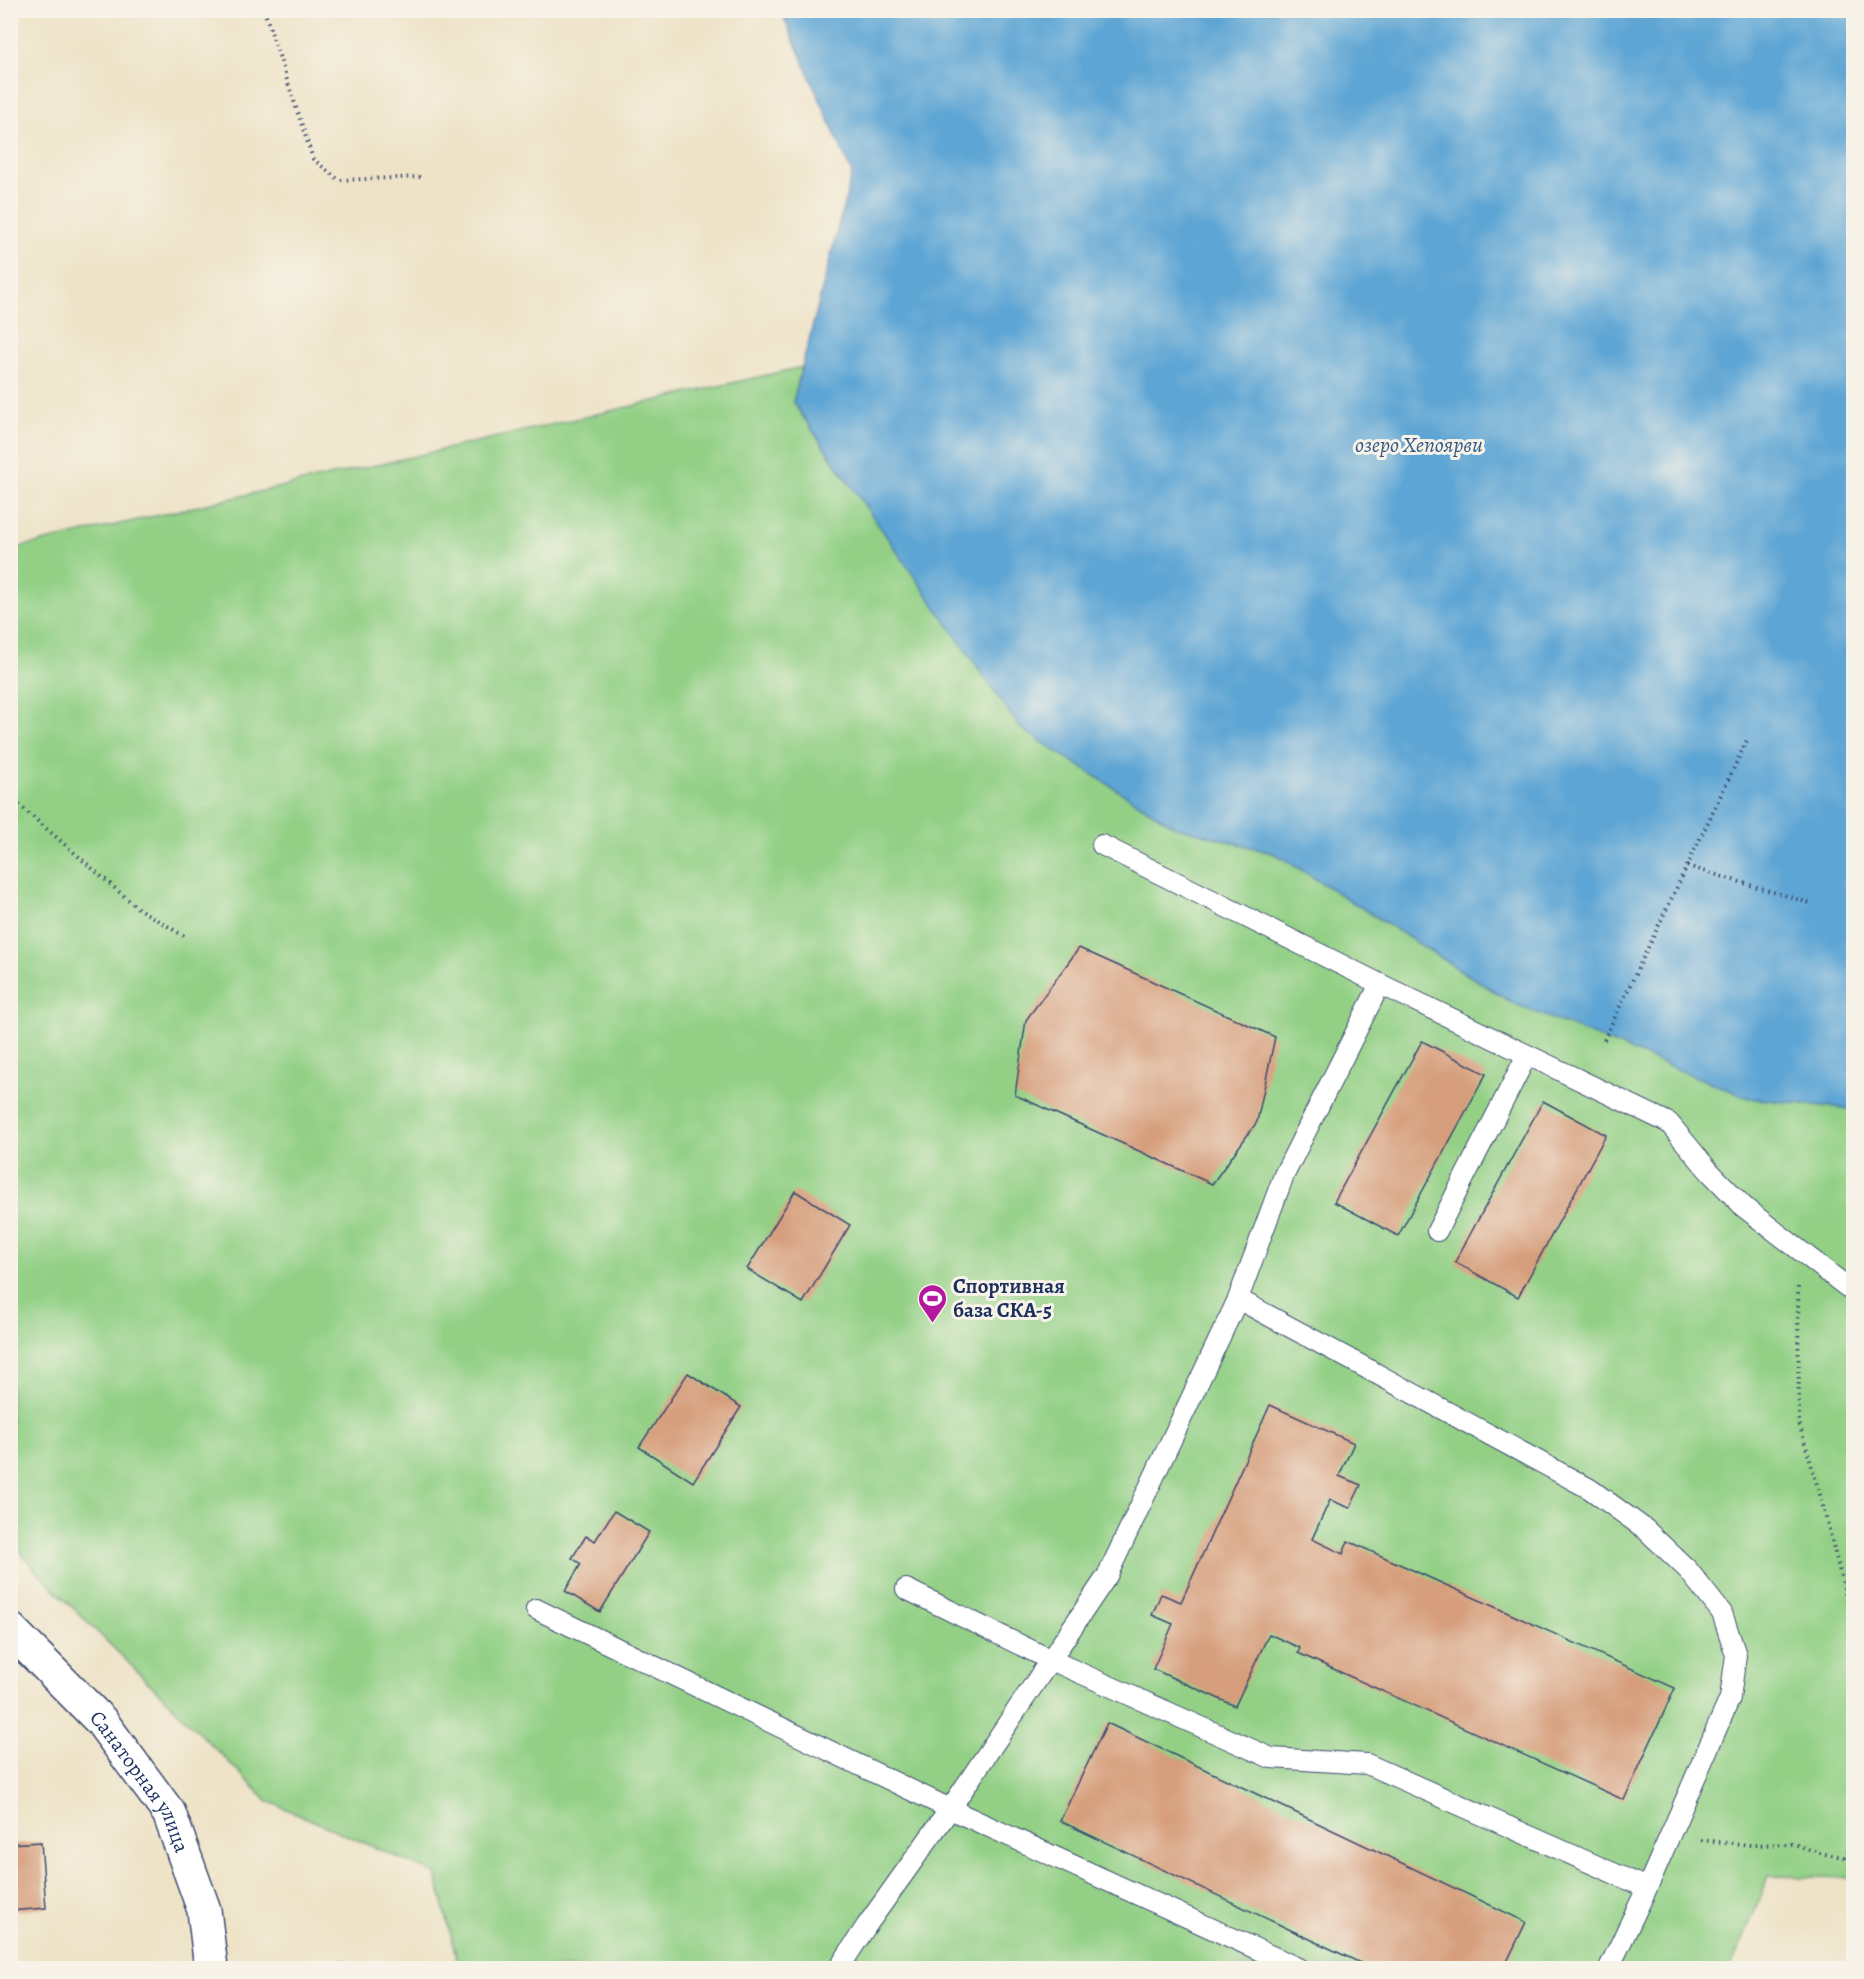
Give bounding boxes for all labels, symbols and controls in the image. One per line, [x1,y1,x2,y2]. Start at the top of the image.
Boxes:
water label: озеро Хепоярви [1355,430,1483,460]
place label: Спортивная база СКА-5 [953,1272,1065,1324]
sports icon: Спортивная база СКА-5 [916,1282,948,1324]
street label: Санаторная улица [84,1704,196,1857]

